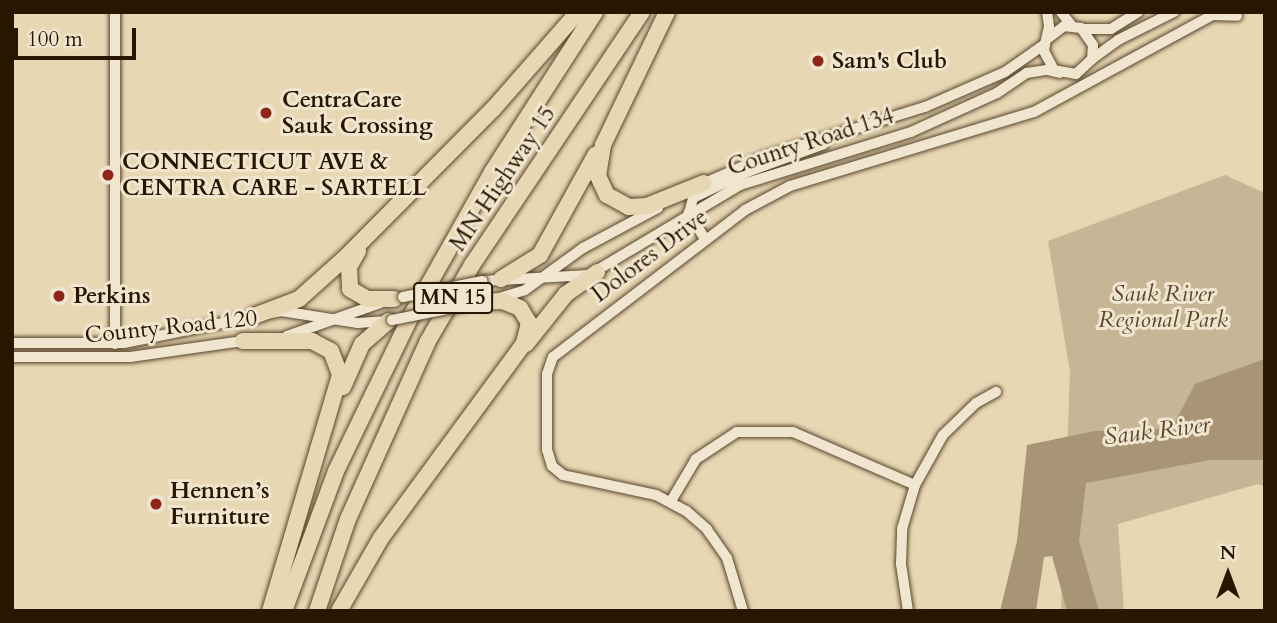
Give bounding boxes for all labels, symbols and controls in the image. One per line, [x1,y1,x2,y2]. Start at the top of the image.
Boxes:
scale bar [18,14,140,58]
text: 100 m [27,25,83,54]
place label: Sam's Club [832,47,947,75]
marker: Sam's Club [810,53,826,69]
place label: CentraCare Sauk Crossing [282,86,433,140]
street label: MN Highway 15 [444,101,562,257]
street label: County Road 134 [724,102,898,182]
marker: CentraCare Sauk Crossing [256,103,276,123]
place label: CONNECTICUT AVE & CENTRA CARE - SARTELL [122,148,427,202]
marker: CONNECTICUT AVE & CENTRA CARE - SARTELL [100,167,116,183]
street label: Dolores Drive [587,204,713,308]
road number: MN 15 [413,280,493,316]
park label: Sauk River Regional Park [1098,280,1228,334]
place label: Perkins [73,282,151,310]
marker: Perkins [51,288,67,304]
street label: County Road 120 [83,304,259,350]
water label: Sauk River [1102,410,1212,452]
place label: Hennen’s Furniture [170,477,270,531]
marker: Hennen’s Furniture [148,496,164,512]
north arrow [1193,539,1263,609]
text: N [1220,540,1236,566]

